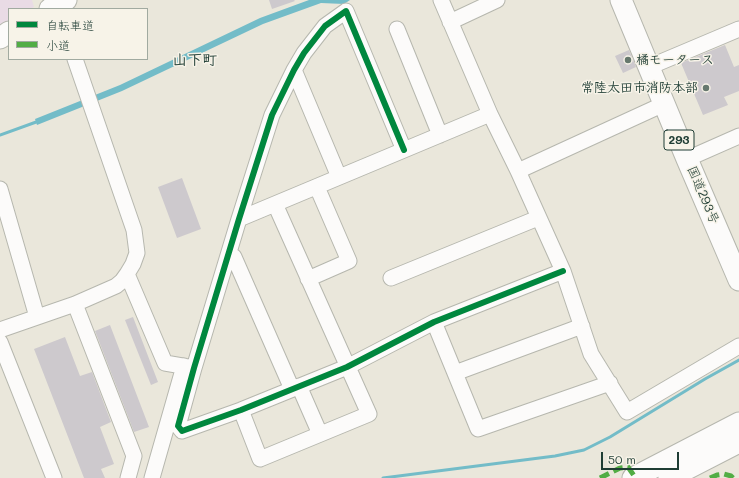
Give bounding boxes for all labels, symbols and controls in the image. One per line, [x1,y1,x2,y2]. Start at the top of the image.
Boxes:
legend [8,8,148,60]
text: 自転車道 [46,17,94,33]
text: 小道 [46,37,70,53]
district label: 山下町 [173,51,217,69]
place label: 橘モータース [636,52,714,68]
marker: 橘モータース [623,55,633,65]
place label: 常陸太田市消防本部 [581,80,698,96]
marker: 常陸太田市消防本部 [701,83,711,93]
road number: 293 [664,130,694,150]
street label: 国道293号 [684,164,722,226]
scale bar [603,444,681,470]
text: 50 m [608,451,636,467]

